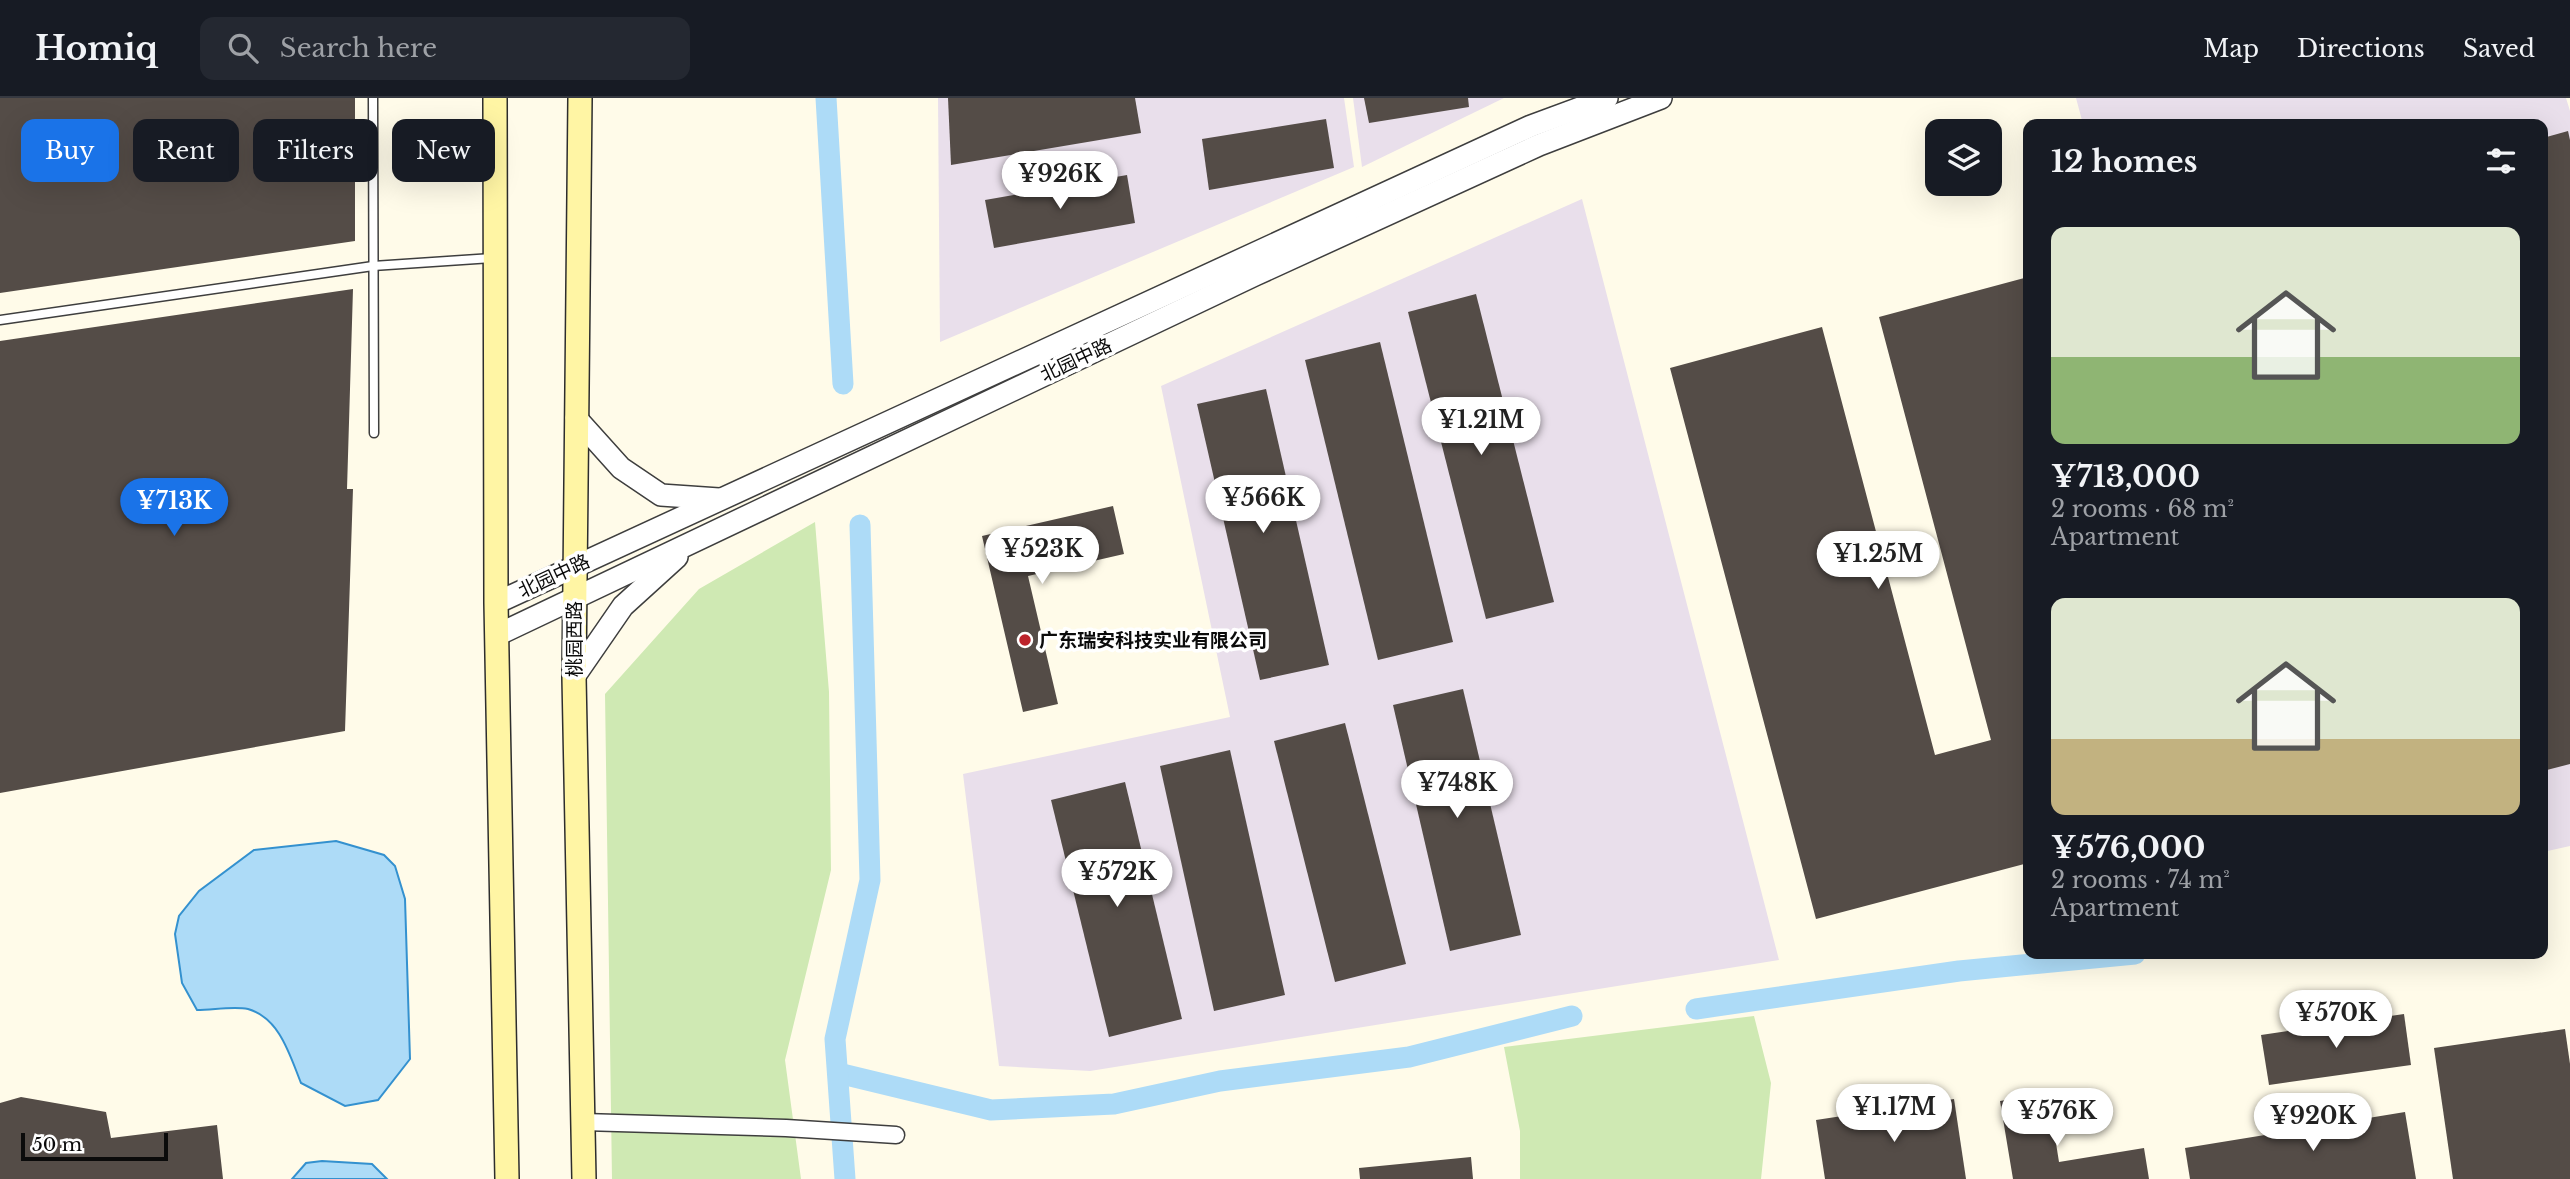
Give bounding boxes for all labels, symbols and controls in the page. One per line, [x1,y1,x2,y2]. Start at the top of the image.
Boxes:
search box [200,17,690,80]
text: Homiq [35,28,158,69]
icon: search [224,29,262,67]
text: Search here [280,32,437,64]
text: Map [2203,34,2259,63]
text: Directions [2297,34,2425,63]
text: Saved [2463,34,2535,63]
chip: Buy [21,119,119,182]
chip: Rent [133,119,239,182]
chip: Filters [253,119,378,182]
chip: New [392,119,495,182]
map controls [1925,119,2002,196]
button: layers [1925,119,2002,196]
icon: filters [2482,142,2520,180]
text: 12 homes [2051,143,2198,180]
pin: ¥926K [1011,152,1109,211]
text: ¥926K [1018,160,1102,188]
icon: home [2223,272,2349,398]
street label: 北园中路 [1037,334,1115,386]
pin: ¥1.21M [1424,398,1538,457]
text: ¥1.21M [1438,406,1524,434]
text: ¥713,000 [2051,458,2200,495]
pin: ¥566K [1214,476,1312,535]
pin: ¥713K [125,478,223,538]
text: ¥566K [1221,484,1305,512]
text: ¥713K [136,487,212,515]
text: 2 rooms · 68 m² [2051,495,2234,523]
text: Apartment [2051,523,2179,551]
pin: ¥523K [993,526,1091,586]
pin: ¥1.25M [1821,532,1935,591]
text: ¥523K [1001,535,1083,563]
text: ¥1.25M [1833,540,1923,568]
street label: 北园中路 [515,550,593,602]
street label: 桃园西路 [563,601,586,677]
place label: 广东瑞安科技实业有限公司 [1039,629,1267,652]
marker: 广东瑞安科技实业有限公司 [1017,632,1033,648]
icon: home [2223,643,2349,769]
pin: ¥748K [1408,760,1506,820]
text: ¥748K [1417,769,1497,797]
text: ¥576,000 [2051,829,2205,866]
pin: ¥572K [1068,850,1166,909]
text: ¥572K [1077,858,1157,886]
text: 2 rooms · 74 m² [2051,866,2230,894]
text: Apartment [2051,894,2179,922]
pin: ¥570K [2287,990,2385,1050]
text: ¥570K [2295,999,2377,1027]
pin: ¥1.17M [1837,1084,1951,1144]
pin: ¥576K [2008,1088,2106,1148]
text: ¥1.17M [1852,1093,1936,1121]
pin: ¥920K [2264,1094,2362,1153]
text: ¥576K [2017,1097,2097,1125]
text: ¥920K [2270,1102,2356,1130]
scale bar [21,1130,168,1162]
text: 50 m [32,1133,82,1156]

